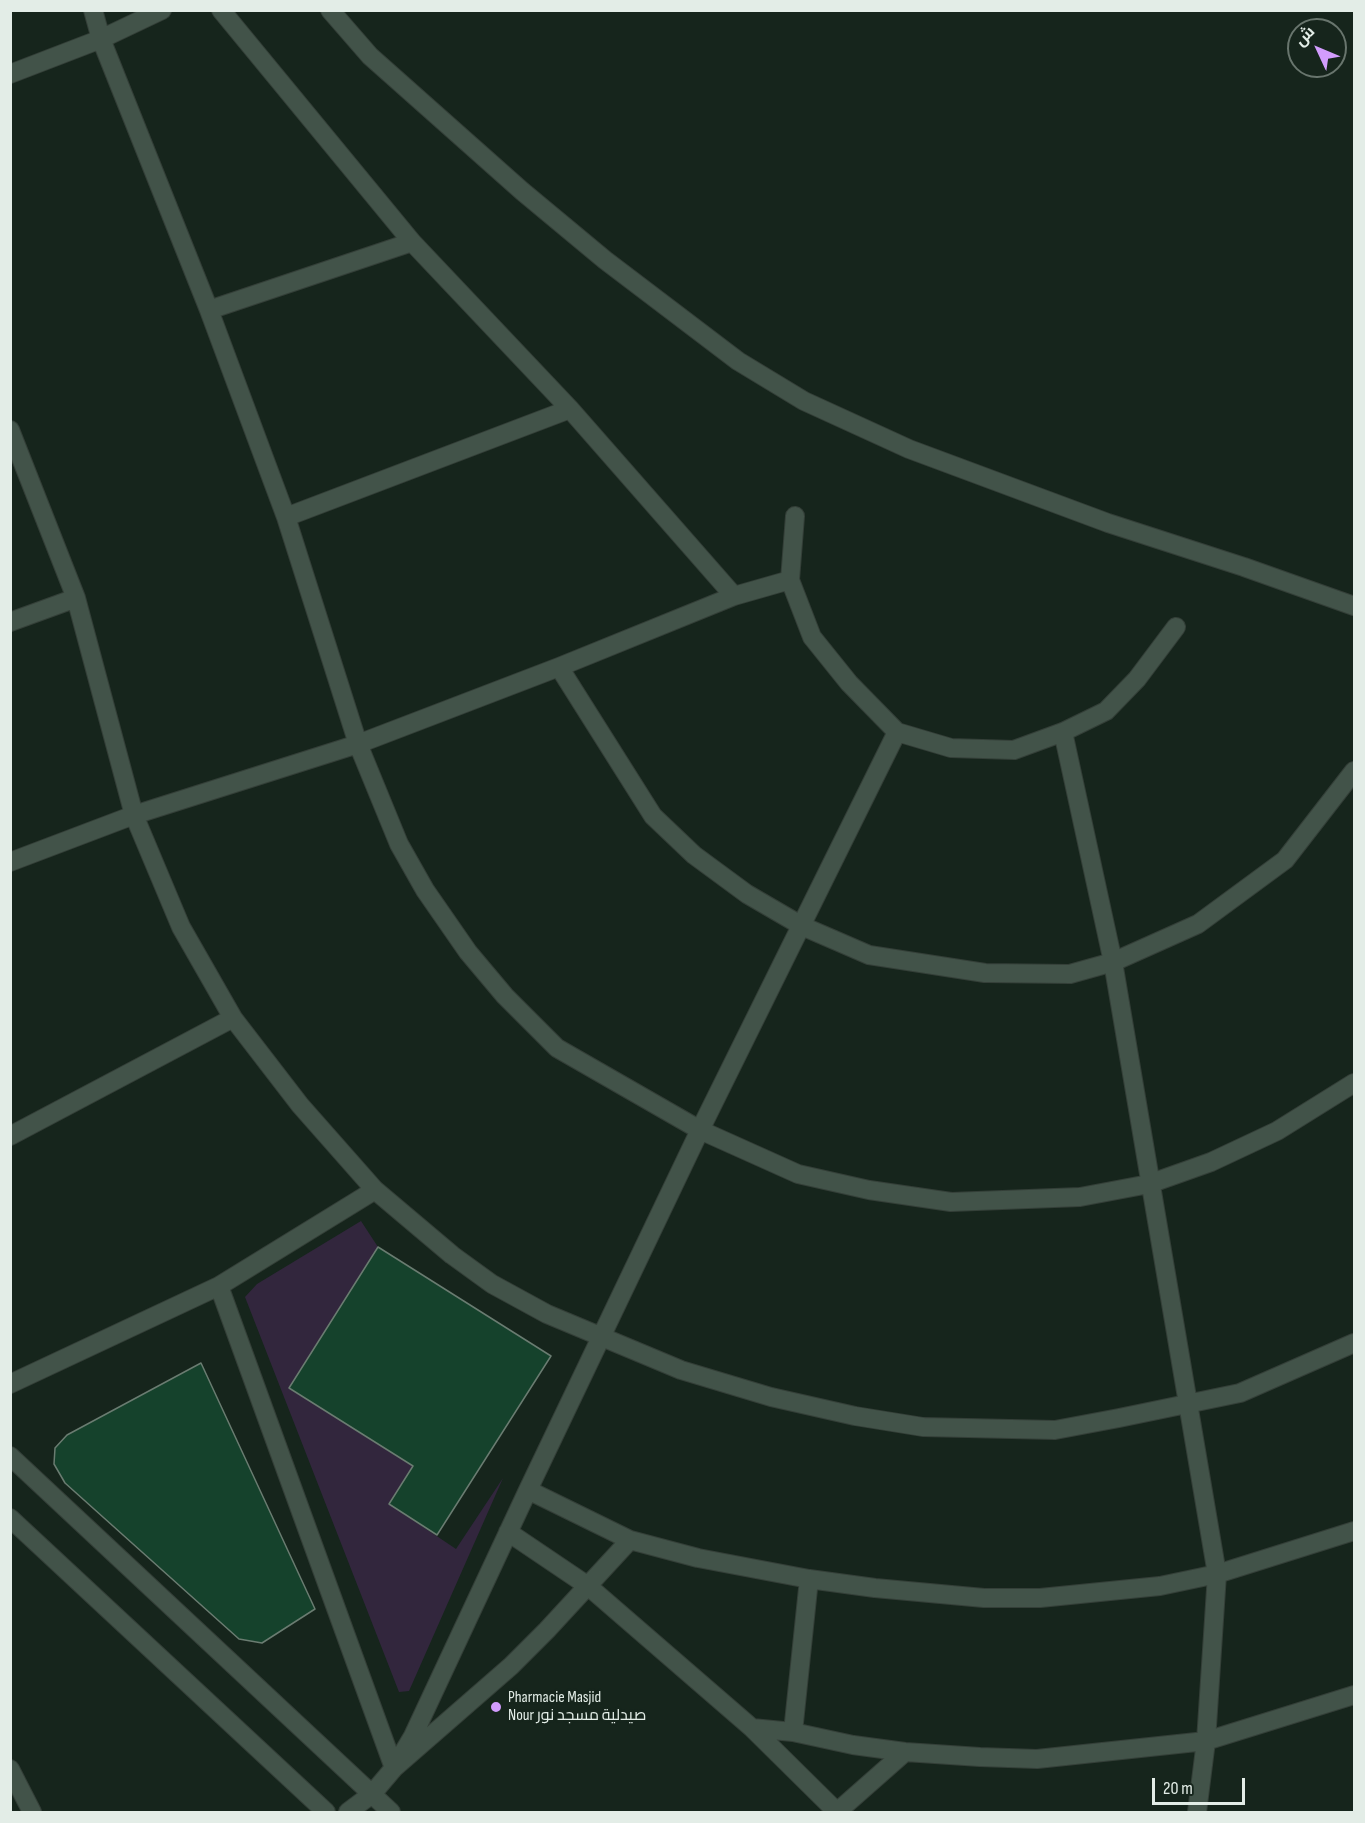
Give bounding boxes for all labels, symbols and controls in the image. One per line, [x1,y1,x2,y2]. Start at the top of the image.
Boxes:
north arrow [1287,18,1347,78]
text: ش [1291,23,1319,51]
place label: Pharmacie Masjid Nour صيدلية مسجد نور [508,1688,646,1726]
marker: Pharmacie Masjid Nour صيدلية مسجد نور [489,1700,503,1714]
scale bar [1155,1766,1248,1804]
text: 20 m [1163,1778,1193,1799]

